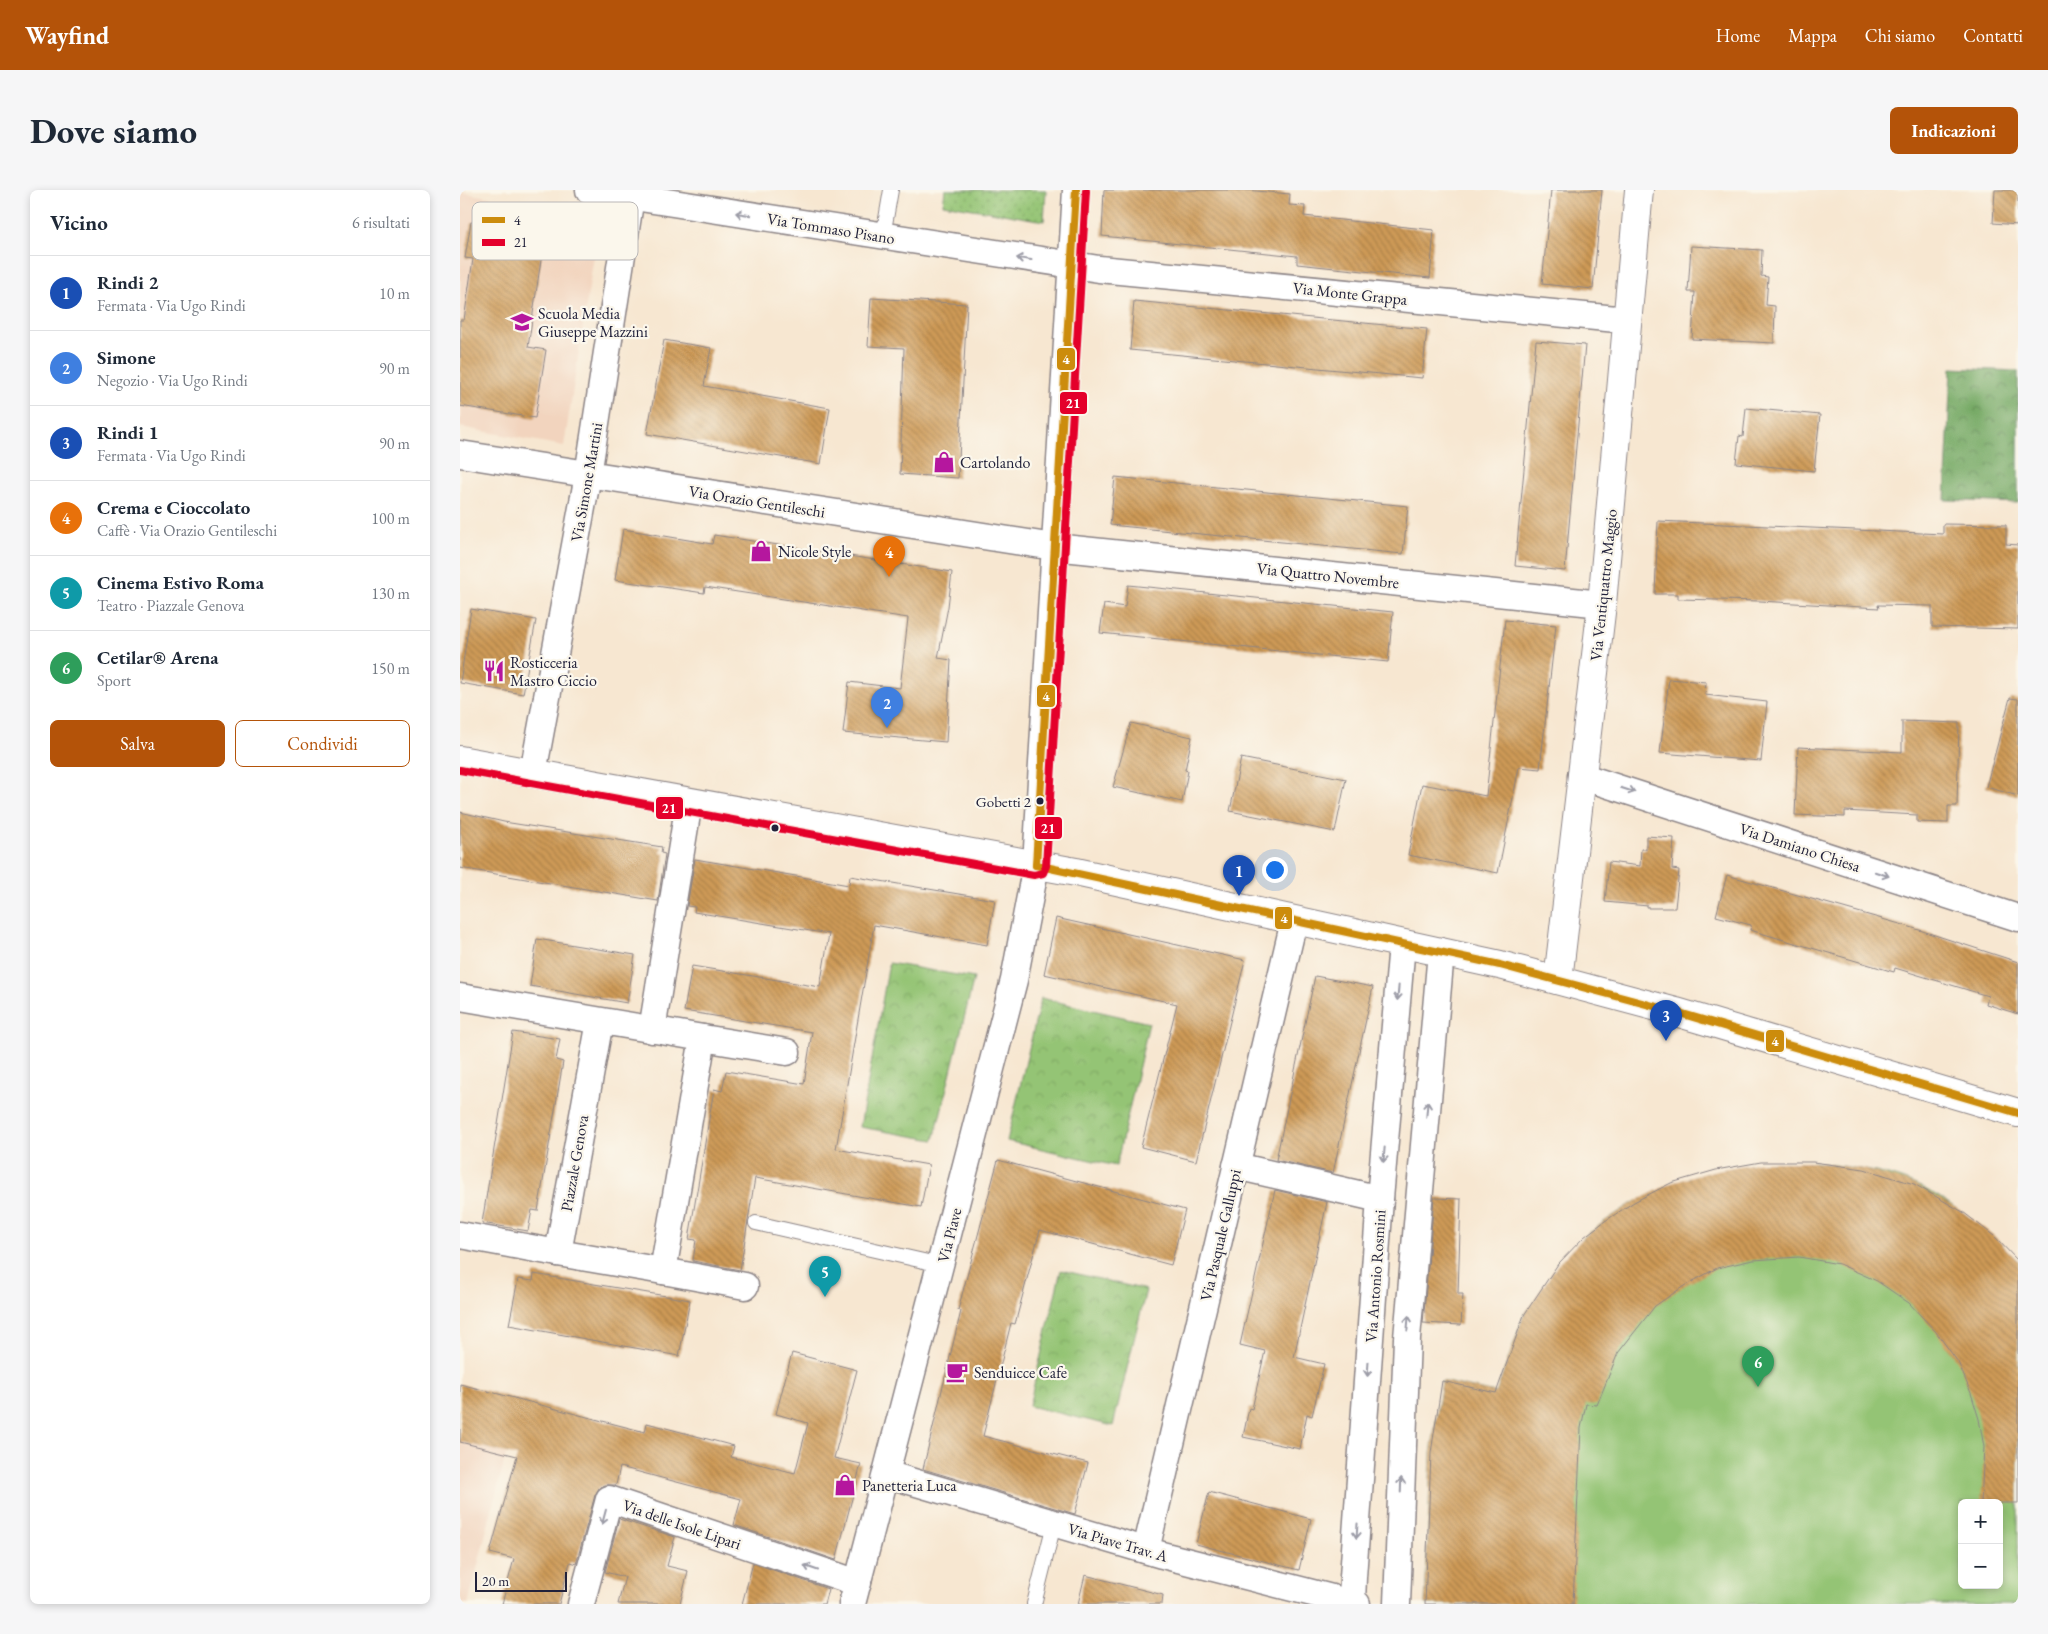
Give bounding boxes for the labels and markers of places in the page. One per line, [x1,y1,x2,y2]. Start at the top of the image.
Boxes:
place label: Scuola Media Giuseppe Mazzini [538,303,648,342]
school or university icon: Scuola Media Giuseppe Mazzini [509,309,535,335]
shop icon: Cartolando [931,449,957,475]
place label: Cartolando [960,452,1031,473]
pin: 4 [873,536,905,577]
shop icon: Nicole Style [748,538,774,564]
place label: Nicole Style [778,541,851,562]
place label: Rosticceria Mastro Ciccio [510,652,597,691]
restaurant icon: Rosticceria Mastro Ciccio [481,658,507,684]
pin: 2 [871,687,903,728]
place label: Gobetti 2 [976,792,1032,811]
marker: Gobetti 2 [1035,796,1045,806]
unlabelled marker [770,823,780,833]
pin: 1 [1223,855,1255,896]
pin: 3 [1650,1000,1682,1041]
pin: 5 [809,1256,841,1297]
pin: 6 [1742,1346,1774,1387]
cafe icon: Senduicce Cafe [944,1359,970,1385]
place label: Senduicce Cafe [974,1362,1067,1383]
shop icon: Panetteria Luca [832,1472,858,1498]
place label: Panetteria Luca [862,1475,957,1496]

